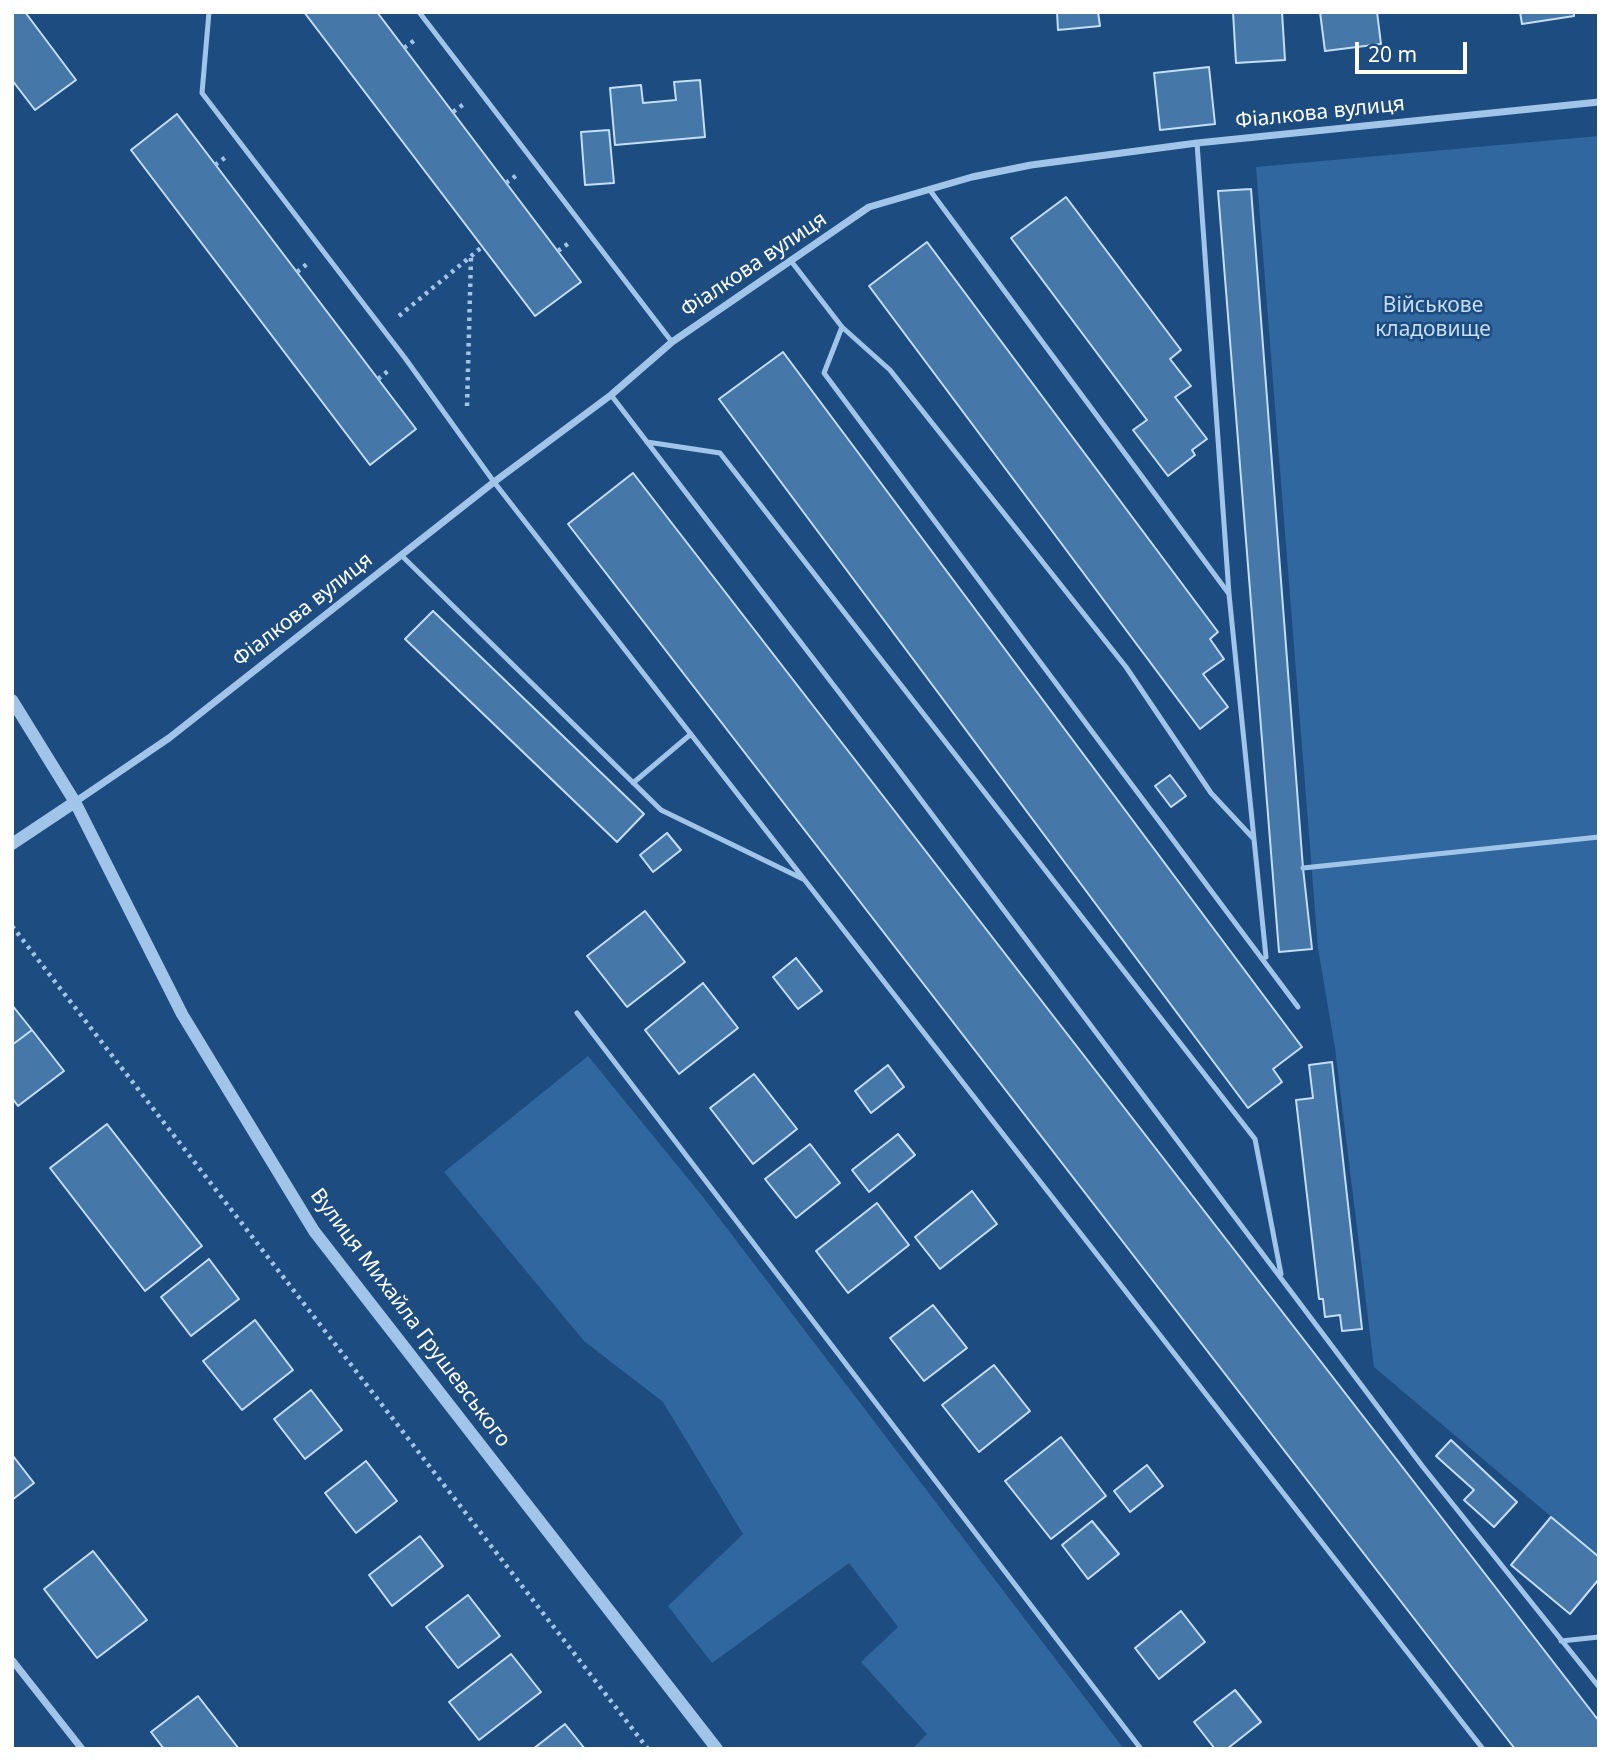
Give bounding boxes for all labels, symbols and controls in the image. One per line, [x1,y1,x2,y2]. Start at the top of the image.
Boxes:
scale bar [1359,28,1471,72]
text: 20 m [1368,40,1417,68]
street label: Фіалкова вулиця [1234,92,1406,134]
street label: Фіалкова вулиця [676,207,832,323]
park label: Військове кладовище [1375,293,1491,343]
street label: Фіалкова вулиця [228,548,378,672]
street label: Вулиця Михайла Грушевського [304,1184,516,1452]

